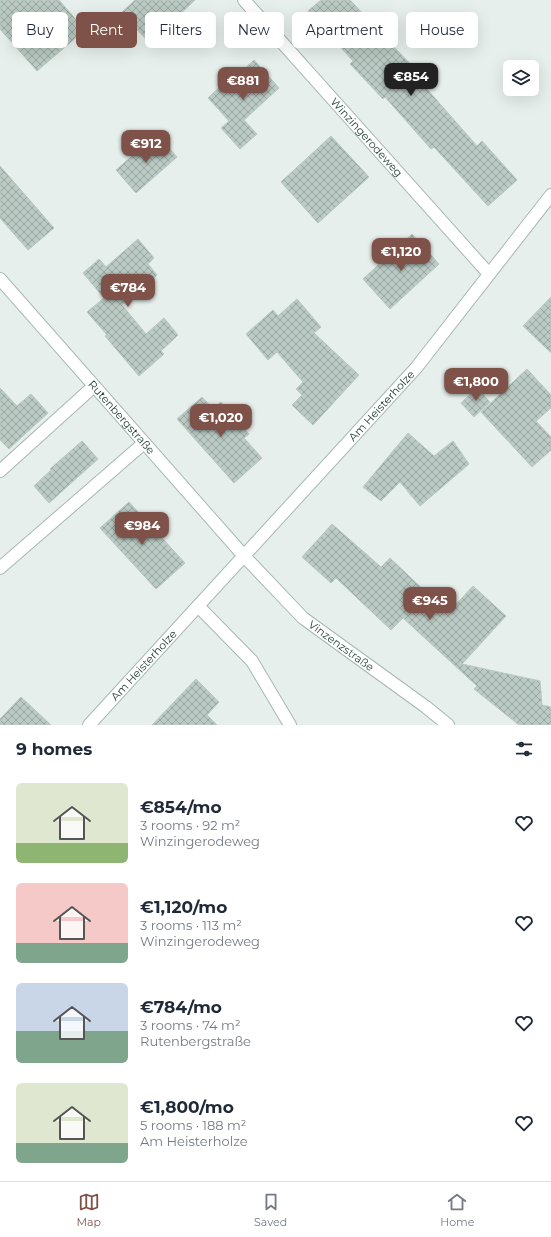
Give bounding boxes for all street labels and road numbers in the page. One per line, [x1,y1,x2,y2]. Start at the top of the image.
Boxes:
street label: Winzingerodeweg [328,95,406,180]
street label: Am Heisterholze [346,367,418,444]
street label: Rutenbergstraße [85,377,158,457]
street label: Vinzenzstraße [306,617,377,674]
street label: Am Heisterholze [108,627,180,704]

